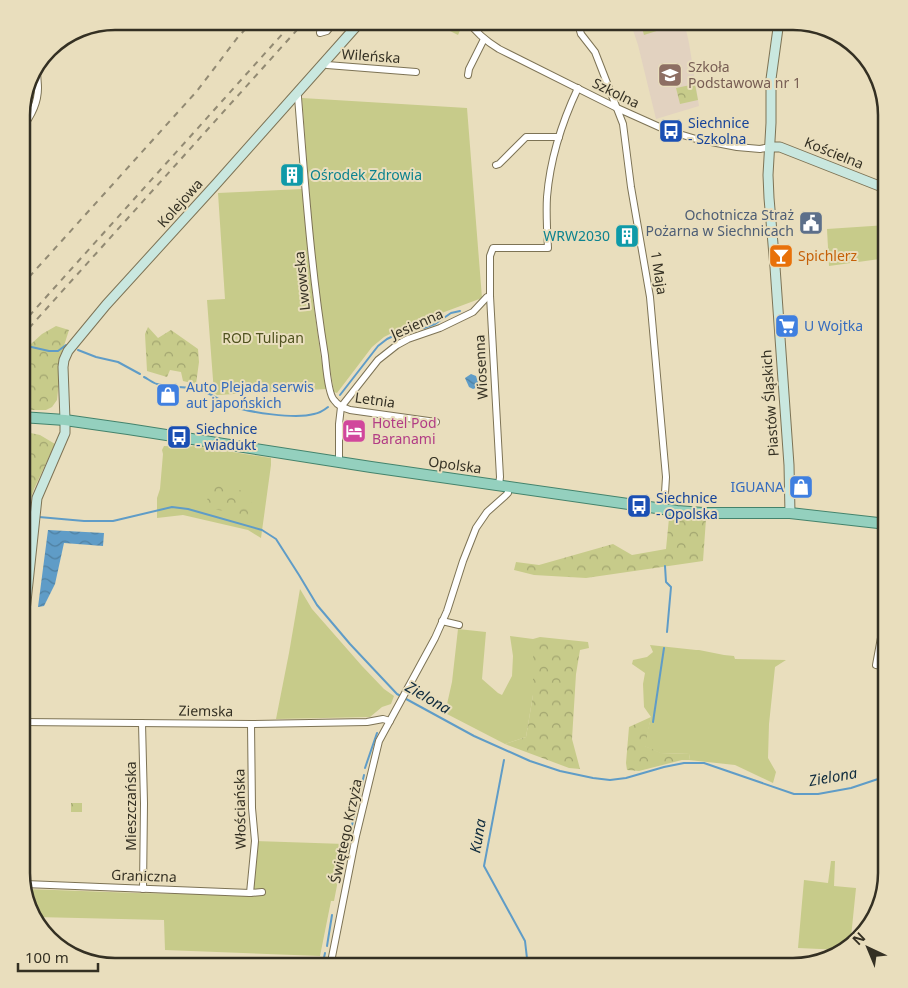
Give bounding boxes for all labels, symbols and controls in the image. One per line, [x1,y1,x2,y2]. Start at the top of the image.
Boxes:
street label: Wileńska [341,44,401,67]
place label: Szkoła Podstawowa nr 1 [688,57,801,92]
school or university icon: Szkoła Podstawowa nr 1 [657,62,683,88]
street label: Szkolna [589,73,643,112]
place label: Siechnice - Szkolna [688,113,750,148]
bus stop icon: Siechnice - Szkolna [658,118,684,144]
street label: Kościelna [802,132,867,173]
building icon: Ośrodek Zdrowia [279,162,305,188]
place label: Ośrodek Zdrowia [310,165,422,184]
street label: Kolejowa [153,174,207,231]
place label: Ochotnicza Straż Pożarna w Siechnicach [645,205,794,240]
public building icon: Ochotnicza Straż Pożarna w Siechnicach [798,210,824,236]
building icon: WRW2030 [614,223,640,249]
place label: WRW2030 [543,226,610,245]
bar icon: Spichlerz [768,243,794,269]
place label: Spichlerz [798,246,858,265]
street label: Lwowska [289,250,314,312]
street label: 1 Maja [647,250,672,296]
street label: Jesienna [386,304,446,344]
supermarket icon: U Wojtka [774,313,800,339]
place label: U Wojtka [804,316,863,335]
park label: ROD Tulipan [222,328,304,347]
street label: Wiosenna [469,334,492,400]
street label: Piastów Śląskich [756,349,783,457]
place label: Auto Plejada serwis aut japońskich [186,377,314,412]
shop icon: Auto Plejada serwis aut japońskich [155,382,181,408]
street label: Letnia [354,387,396,412]
place label: Hotel Pod Baranami [372,413,437,448]
hotel icon: Hotel Pod Baranami [341,418,367,444]
place label: Siechnice - wiadukt [196,419,258,454]
bus stop icon: Siechnice - wiadukt [166,424,192,450]
street label: Opolska [427,451,483,478]
shop icon: IGUANA [788,474,814,500]
place label: IGUANA [730,477,784,496]
place label: Siechnice - Opolska [656,488,718,523]
bus stop icon: Siechnice - Opolska [626,493,652,519]
water label: Zielona [401,676,455,718]
street label: Ziemska [179,701,233,720]
street label: Mieszczańska [121,761,140,851]
water label: Zielona [806,762,859,790]
street label: Włościańska [229,769,250,850]
street label: Świętego Krzyża [325,777,366,885]
water label: Kuna [464,817,490,854]
street label: Graniczna [111,865,177,886]
north arrow [843,923,893,973]
text: N [848,927,869,949]
scale bar [18,940,98,972]
text: 100 m [25,947,69,967]

